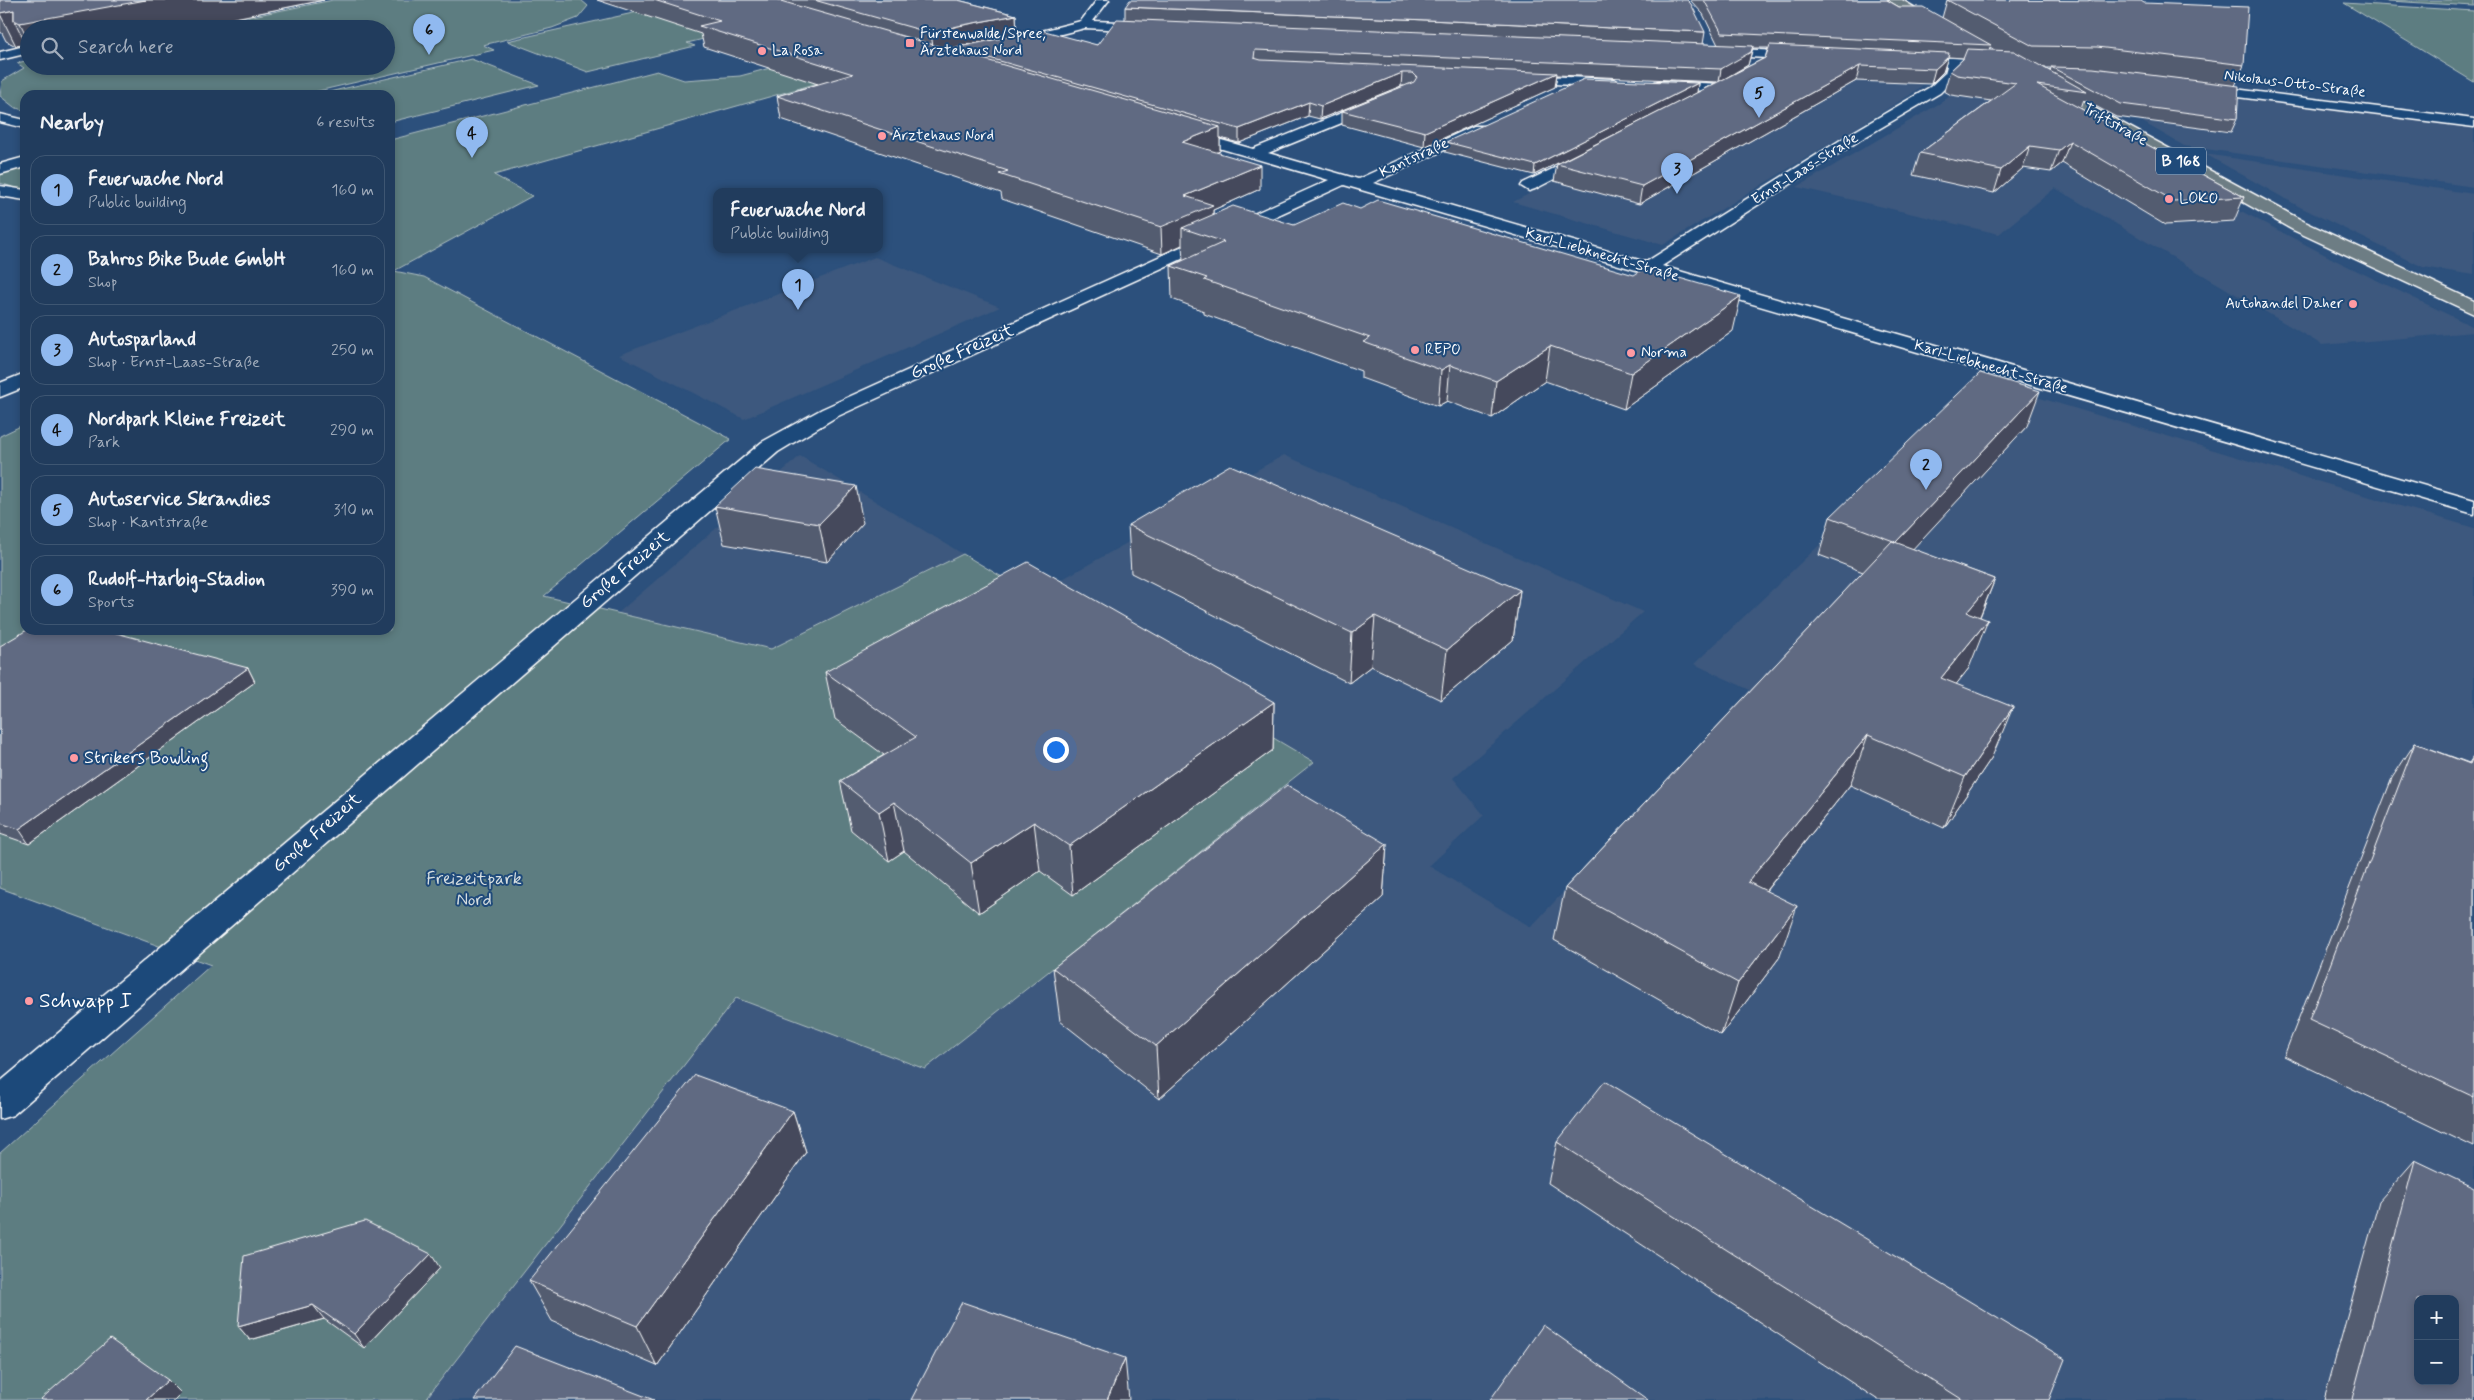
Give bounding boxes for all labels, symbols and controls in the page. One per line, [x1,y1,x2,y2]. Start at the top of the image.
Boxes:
pin: 6 [413,14,445,55]
search box [20,20,395,75]
place label: Fürstenwalde/Spree, Ärztehaus Nord [920,24,1046,61]
icon: search [38,34,66,62]
text: Search here [78,35,174,60]
marker: Fürstenwalde/Spree, Ärztehaus Nord [904,37,916,49]
place label: La Rosa [772,41,823,61]
marker: La Rosa [756,45,768,57]
street label: Nikolaus-Otto-Straße [2223,65,2367,103]
pin: 5 [1743,77,1775,118]
street label: Triftstraße [2079,99,2151,151]
text: Nearby [40,109,104,137]
text: 6 results [316,112,375,133]
pin: 4 [456,117,488,158]
place label: Ärztehaus Nord [892,126,994,146]
street label: Ernst-Laas-Straße [1748,128,1862,210]
marker: Ärztehaus Nord [876,130,888,142]
street label: Kantstraße [1376,133,1452,183]
road number: B 168 [2156,148,2206,175]
pin: 3 [1661,153,1693,194]
text: Feuerwache Nord [88,167,223,192]
text: 1 [53,180,61,201]
text: 160 m [331,180,374,201]
popup [713,188,883,253]
place label: LOKO [2179,189,2218,209]
text: Public building [88,192,187,213]
marker: LOKO [2163,193,2175,205]
text: Feuerwache Nord [730,198,866,223]
text: Public building [730,223,829,244]
street label: Karl-Liebknecht-Straße [1523,223,1681,287]
text: Bahros Bike Bude GmbH [88,247,286,272]
text: 2 [53,260,61,281]
text: 160 m [331,260,374,281]
pin: 1 [782,269,814,310]
text: Shop [88,272,117,293]
place label: Autohandel Daher [2225,294,2344,314]
marker: Autohandel Daher [2347,298,2359,310]
street label: Große Freizeit [906,318,1018,386]
text: Autosparland [88,327,196,352]
street label: Karl-Liebknecht-Straße [1912,335,2070,399]
text: 3 [53,340,61,361]
text: 250 m [331,340,374,361]
place label: REPO [1425,340,1461,360]
place label: Norma [1641,343,1687,363]
marker: REPO [1409,344,1421,356]
marker: Norma [1625,347,1637,359]
text: Shop · Ernst-Laas-Straße [88,352,260,373]
text: Nordpark Kleine Freizeit [88,407,285,432]
text: 4 [52,420,62,441]
text: 290 m [330,420,374,441]
text: Park [88,432,120,453]
pin: 2 [1910,449,1942,490]
text: Autoservice Skrandies [88,487,271,512]
text: 5 [52,500,62,521]
text: 310 m [333,500,374,521]
text: Shop · Kantstraße [88,512,208,533]
street label: Große Freizeit [575,525,675,615]
text: Rudolf-Harbig-Stadion [88,567,265,592]
text: 6 [53,580,61,601]
text: 390 m [331,580,374,601]
text: Sports [88,592,134,613]
your location [1043,737,1069,763]
place label: Strikers Bowling [84,746,209,772]
marker: Strikers Bowling [68,752,80,764]
street label: Große Freizeit [267,787,367,878]
park label: Freizeitpark Nord [426,867,522,912]
place label: Schwapp I [39,987,132,1015]
marker: Schwapp I [23,995,35,1007]
map controls [2414,1295,2459,1385]
button: + [2414,1295,2459,1340]
button: − [2414,1340,2459,1385]

